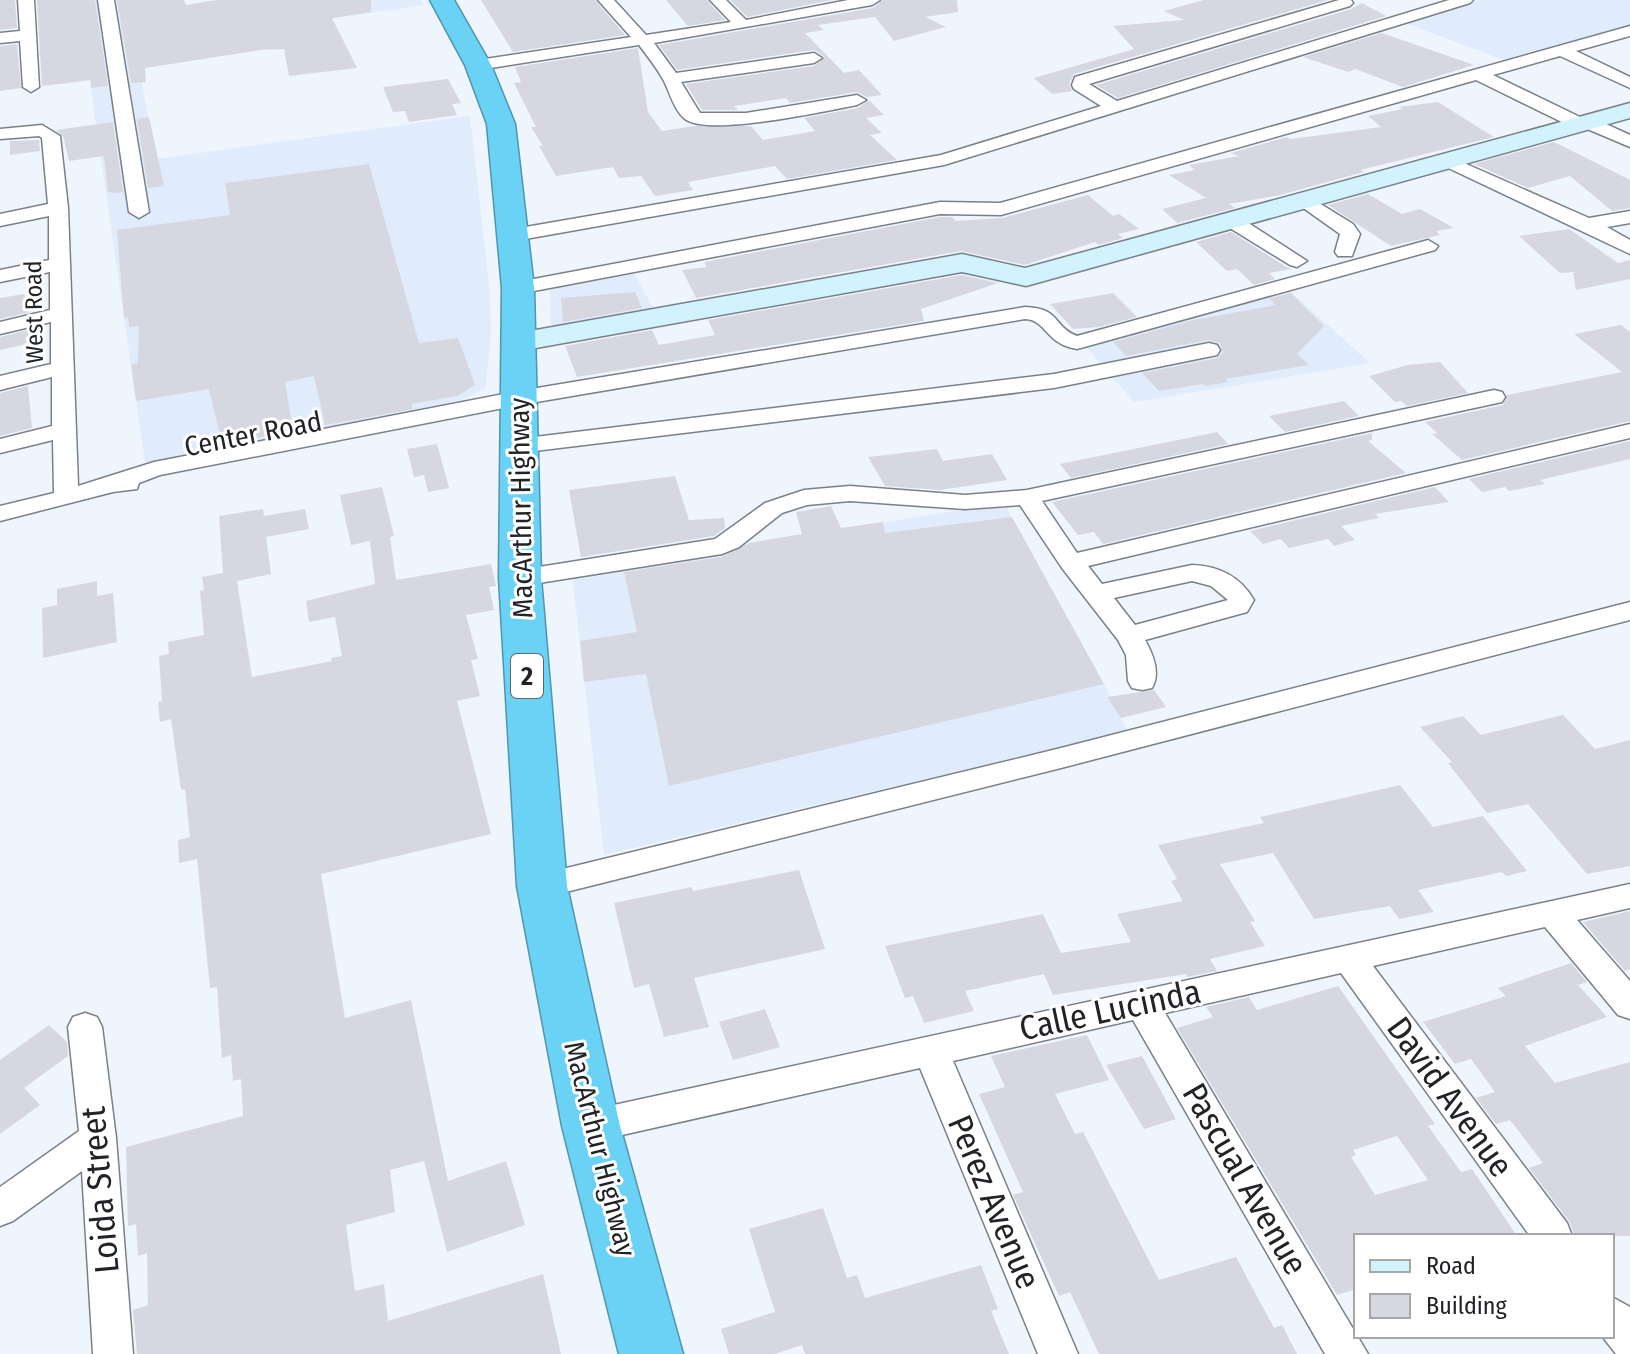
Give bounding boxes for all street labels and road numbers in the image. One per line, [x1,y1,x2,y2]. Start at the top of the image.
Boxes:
street label: West Road [19,260,49,364]
street label: MacArthur Highway [503,397,539,619]
street label: Center Road [182,405,324,463]
road number: 2 [511,654,543,698]
street label: Calle Lucinda [1016,971,1204,1049]
street label: David Avenue [1378,1009,1522,1185]
street label: MacArthur Highway [557,1038,643,1261]
street label: Pascual Avenue [1174,1076,1316,1282]
street label: Loida Street [72,1104,128,1275]
street label: Perez Avenue [939,1109,1049,1295]

